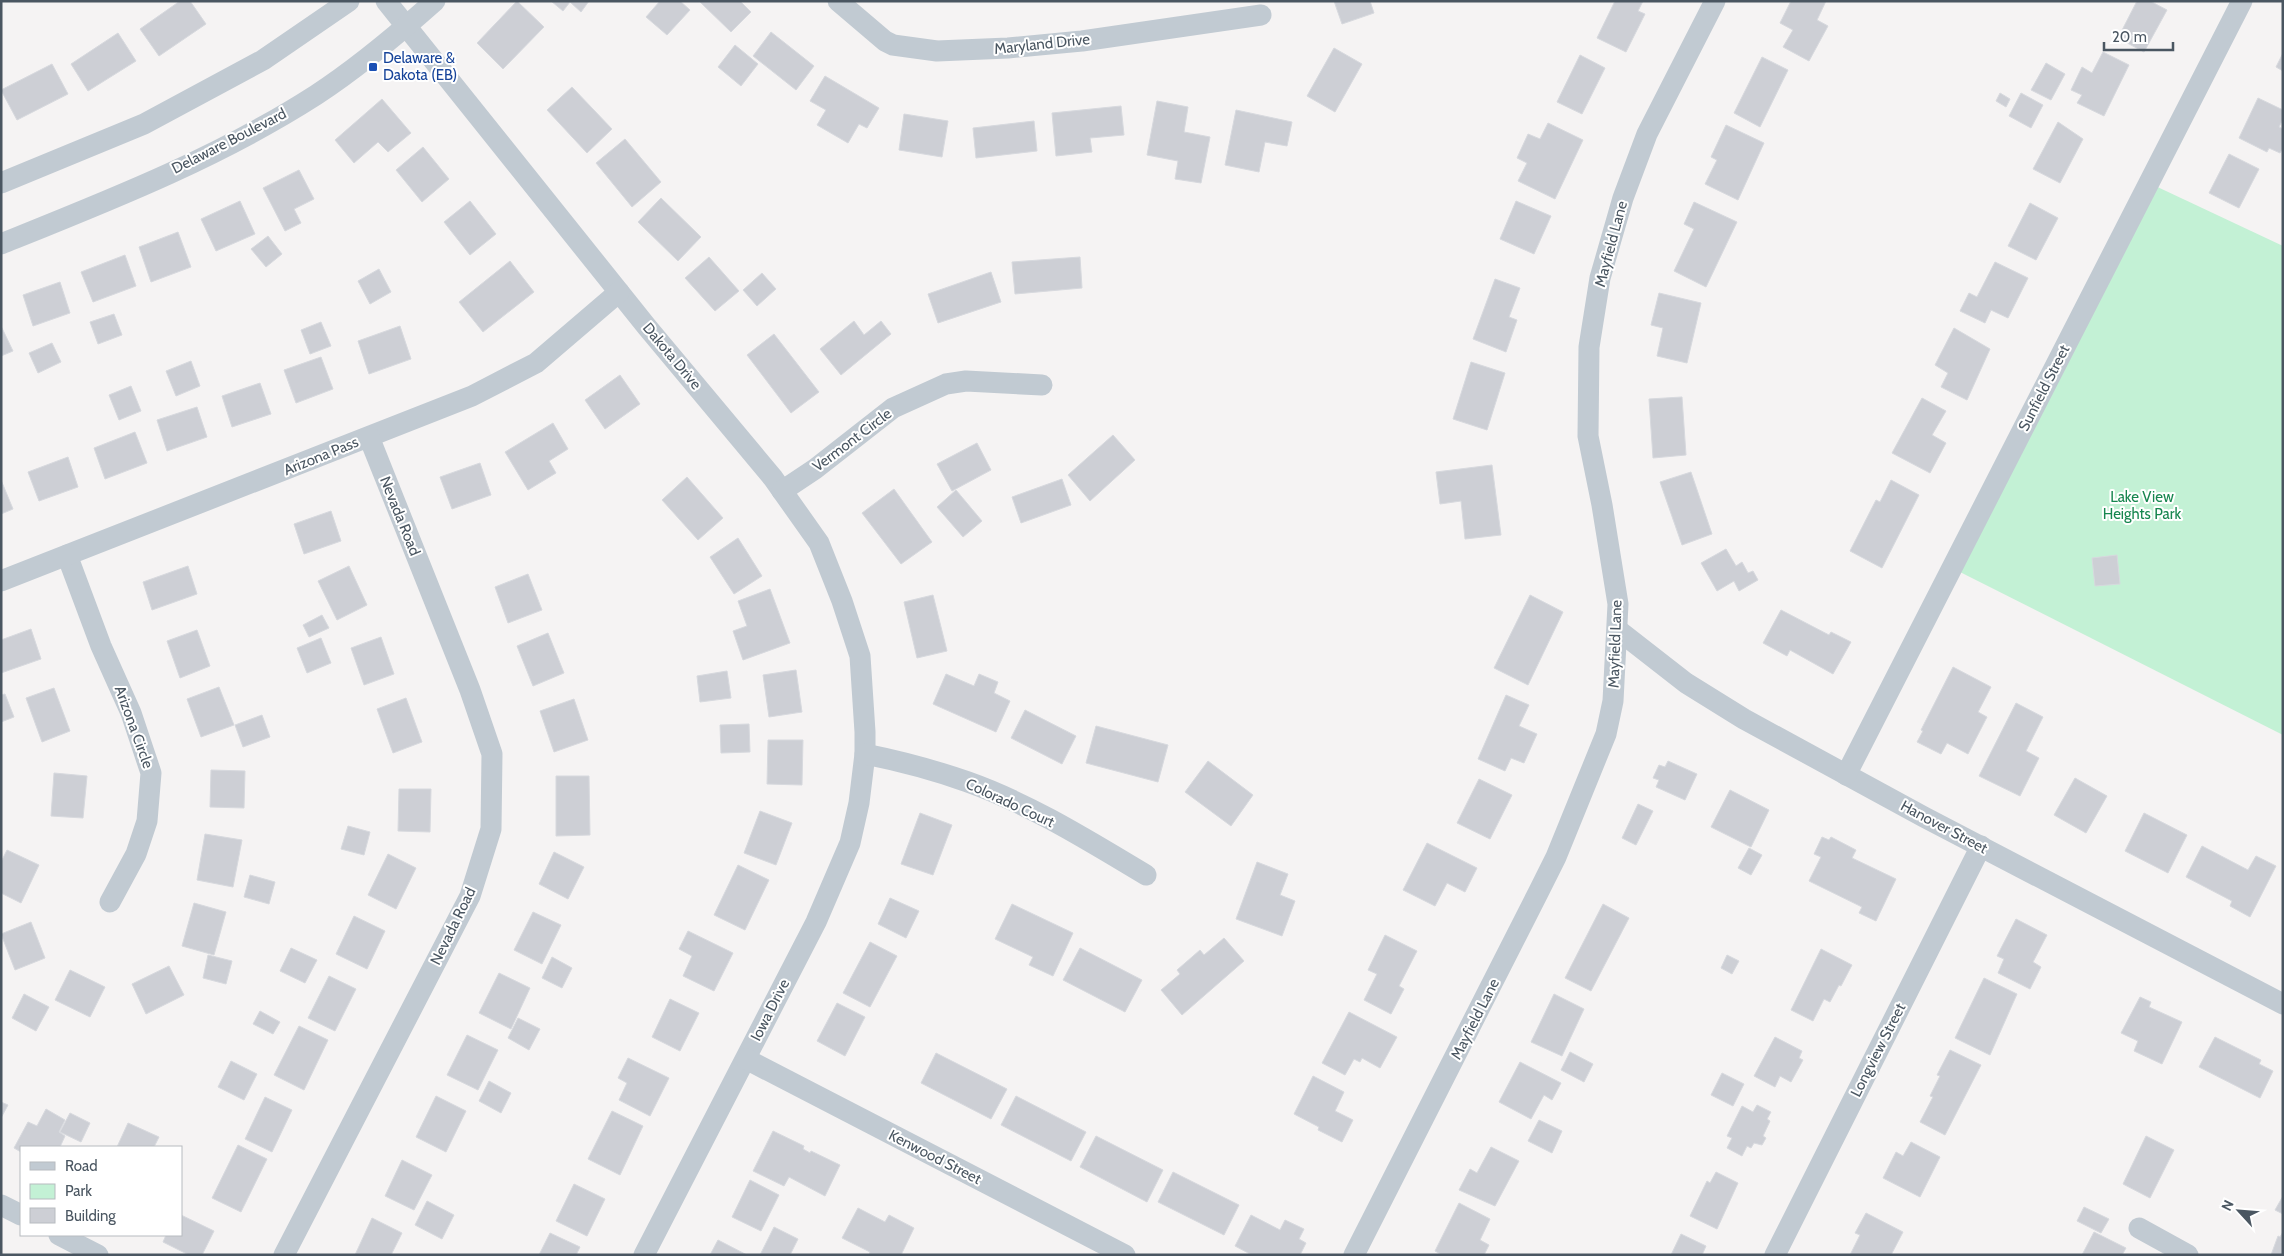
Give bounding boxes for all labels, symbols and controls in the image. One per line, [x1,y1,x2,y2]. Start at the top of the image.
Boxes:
scale bar [2104,20,2173,52]
text: 20 m [2112,28,2147,46]
street label: Maryland Drive [993,30,1091,58]
place label: Delaware & Dakota (EB) [383,49,457,84]
marker: Delaware & Dakota (EB) [367,61,379,73]
street label: Delaware Boulevard [169,104,289,178]
street label: Mayfield Lane [1591,199,1631,289]
street label: Dakota Drive [639,319,705,393]
street label: Sunfield Street [2015,342,2073,434]
street label: Vermont Circle [809,404,895,476]
street label: Arizona Pass [281,433,361,479]
street label: Nevada Road [376,474,424,558]
park label: Lake View Heights Park [2103,488,2181,523]
street label: Mayfield Lane [1604,599,1626,688]
street label: Arizona Circle [111,683,157,771]
street label: Colorado Court [963,775,1057,831]
street label: Hanover Street [1898,797,1990,857]
street label: Nevada Road [427,884,479,968]
street label: Mayfield Lane [1447,975,1503,1062]
street label: Iowa Drive [747,976,793,1044]
street label: Longview Street [1847,1000,1909,1100]
street label: Kenwood Street [886,1126,984,1188]
legend [20,1146,182,1236]
text: Road [65,1157,98,1175]
text: Park [65,1182,92,1200]
north arrow [2214,1186,2264,1236]
text: N [2217,1197,2238,1214]
text: Building [65,1207,116,1225]

